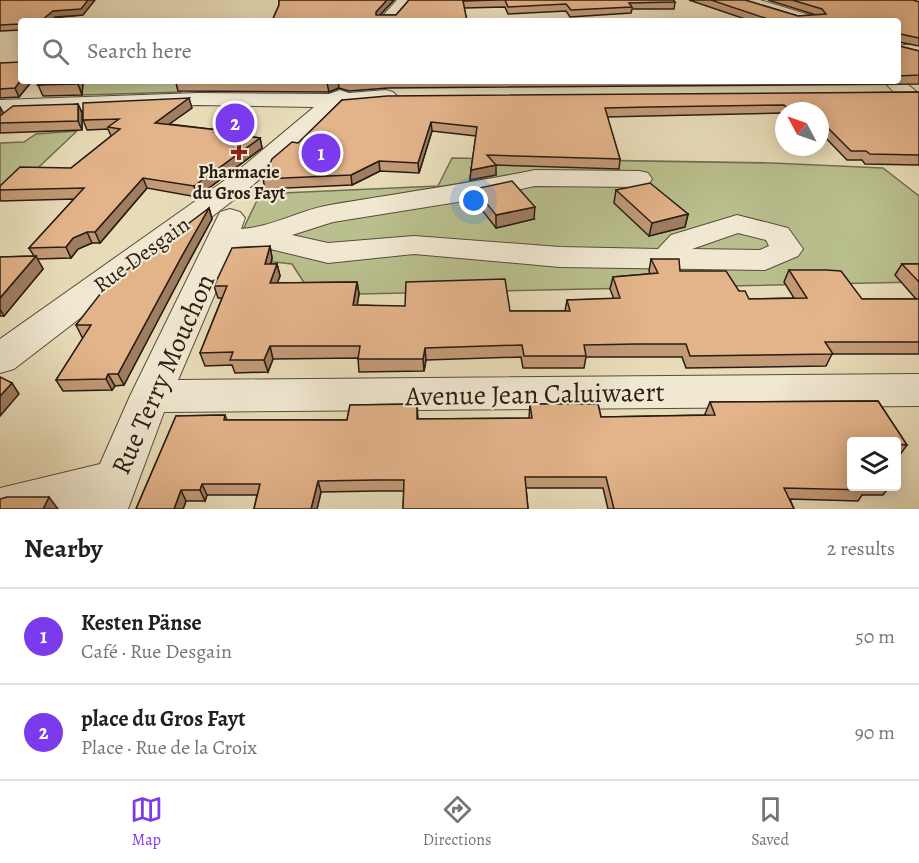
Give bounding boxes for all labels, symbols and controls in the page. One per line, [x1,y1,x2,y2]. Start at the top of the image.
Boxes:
search box [18,18,901,84]
icon: search [39,35,72,68]
text: Search here [87,36,192,66]
pin: 2 [216,100,254,146]
north arrow [775,102,829,156]
pin: 1 [302,130,340,176]
marker: Pharmacie du Gros Fayt [232,145,246,159]
place label: Pharmacie du Gros Fayt [193,160,285,205]
your location [459,186,488,215]
street label: Rue Desgain [87,210,196,300]
street label: Rue Terry Mouchon [103,268,223,480]
street label: Avenue Jean Caluiwaert [404,374,665,414]
map controls [847,437,901,491]
button: layers [847,437,901,491]
text: Nearby [24,531,103,566]
text: 2 results [827,535,895,562]
text: Kesten Pänse [81,608,202,638]
text: 1 [40,623,47,650]
text: 50 m [855,623,895,650]
text: Café · Rue Desgain [81,638,232,665]
text: place du Gros Fayt [81,704,246,734]
text: 2 [39,719,48,746]
text: 90 m [855,719,895,746]
text: Place · Rue de la Croix [81,734,257,761]
tab: Map [130,793,163,851]
tab: Directions [423,793,491,851]
tab: Saved [751,793,789,851]

